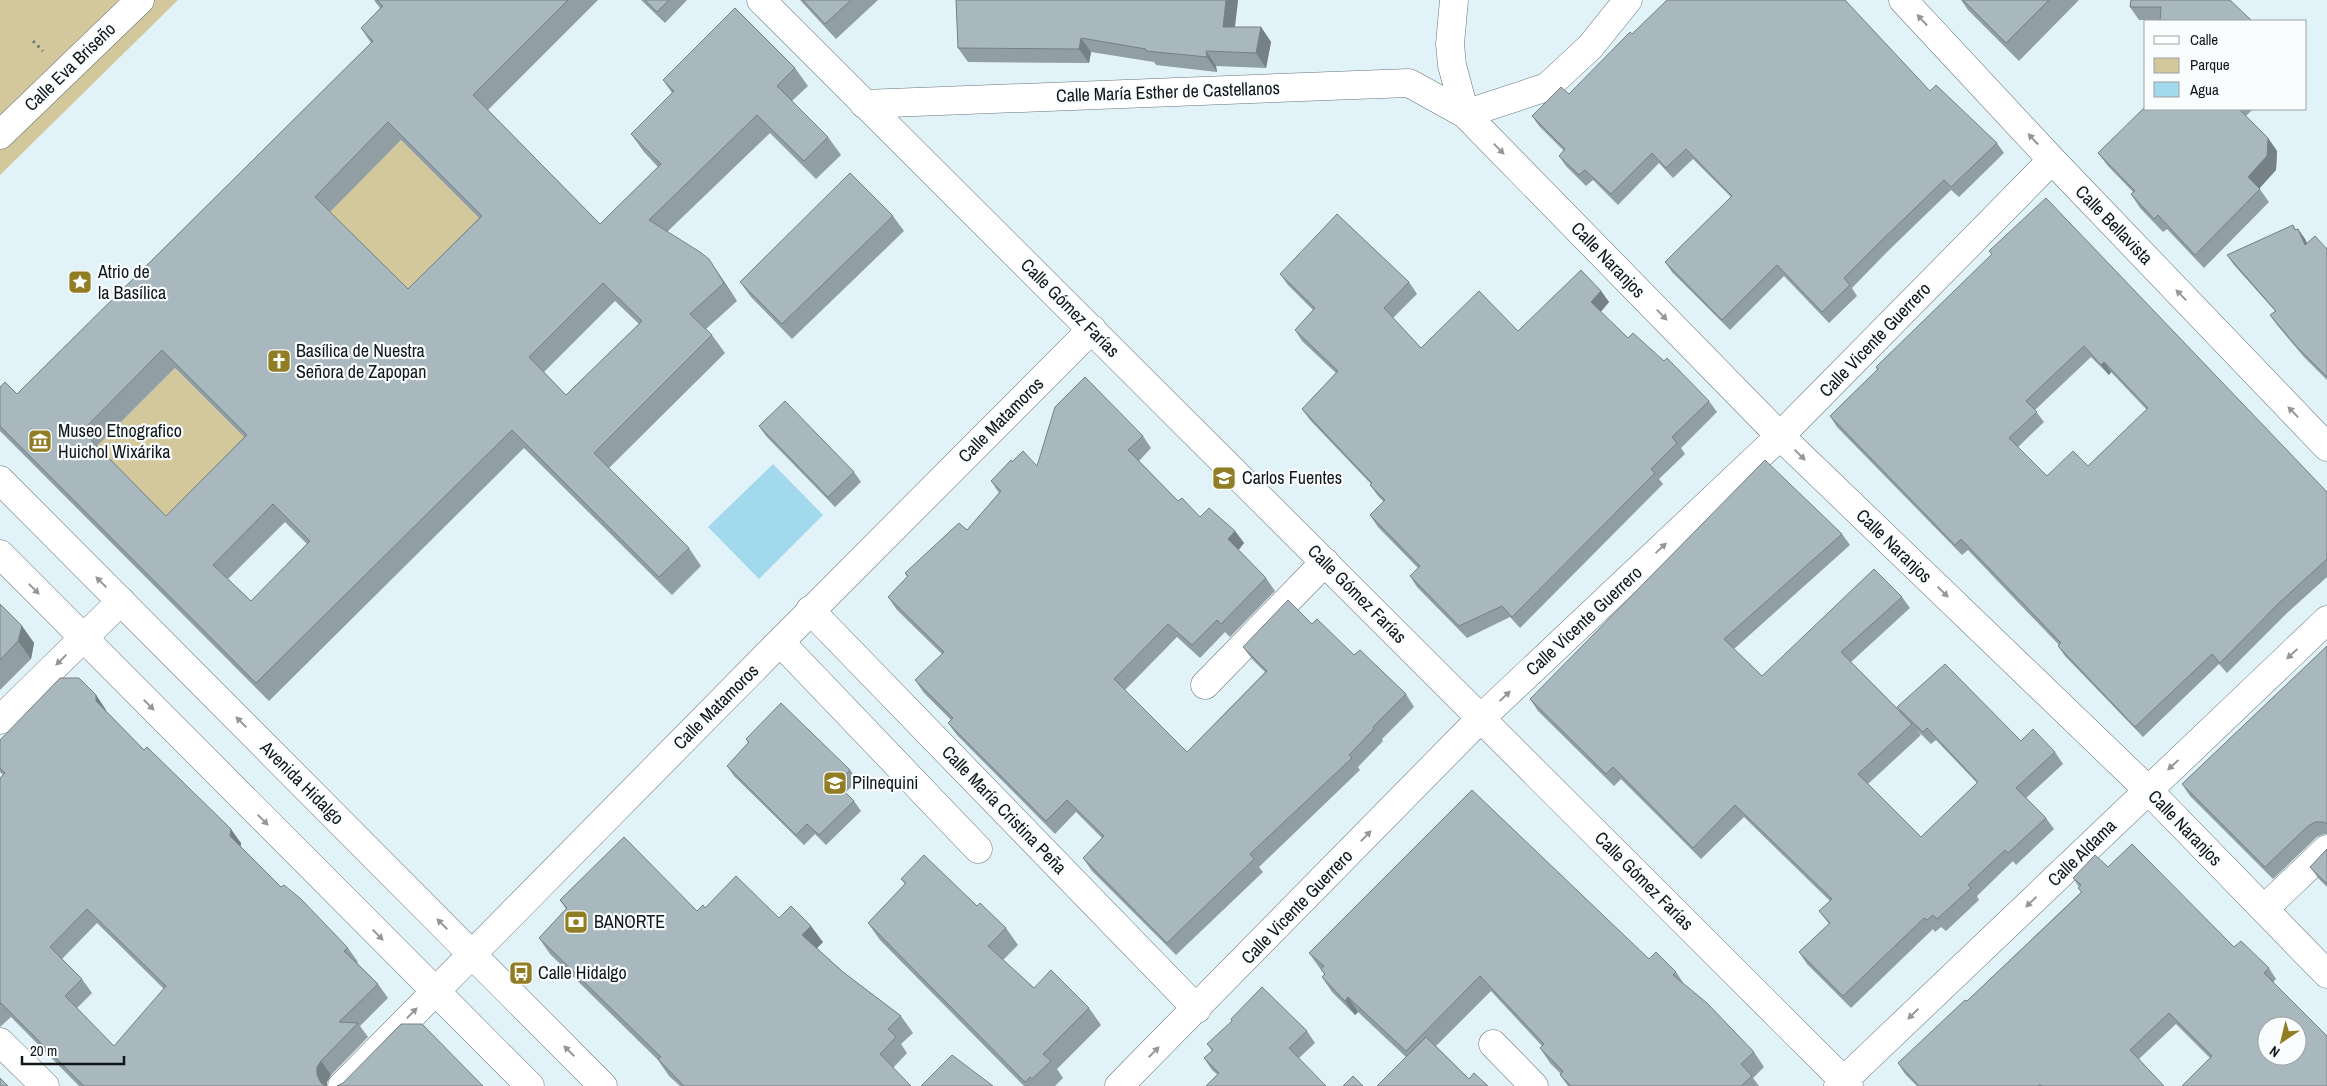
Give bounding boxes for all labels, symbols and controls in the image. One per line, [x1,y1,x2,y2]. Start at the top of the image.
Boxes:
one-way arrow [1916,15,1928,27]
street label: Calle Eva Briseño [18,17,121,117]
legend [2144,20,2307,110]
text: Calle [2190,29,2218,50]
text: Parque [2190,54,2230,75]
street label: Calle María Esther de Castellanos [1056,75,1280,108]
text: Agua [2189,79,2219,100]
one-way arrow [2027,134,2039,146]
one-way arrow [1493,143,1505,155]
street label: Calle Bellavista [2070,179,2159,270]
street label: Calle Naranjos [1566,216,1651,303]
street label: Calle Gómez Farías [1015,253,1125,363]
place label: Atrio de la Basílica [97,259,166,305]
place icon: Atrio de la Basílica [67,269,93,295]
street label: Calle Vicente Guerrero [1813,277,1936,403]
one-way arrow [2175,289,2187,301]
one-way arrow [1655,309,1667,321]
place label: Basílica de Nuestra Señora de Zapopan [296,338,426,384]
church icon: Basílica de Nuestra Señora de Zapopan [266,348,292,374]
street label: Calle Matamoros [952,371,1049,468]
one-way arrow [2287,407,2299,419]
place label: Museo Etnografico Huichol Wixárika [58,418,182,464]
museum icon: Museo Etnografico Huichol Wixárika [27,428,53,454]
one-way arrow [1794,449,1806,461]
school or university icon: Carlos Fuentes [1211,465,1237,491]
place label: Carlos Fuentes [1242,465,1342,490]
street label: Calle Naranjos [1851,503,1938,588]
street label: Calle Gómez Farías [1302,539,1412,649]
one-way arrow [1655,542,1667,554]
street label: Calle Vicente Guerrero [1520,560,1647,681]
one-way arrow [96,576,108,588]
one-way arrow [28,583,40,595]
one-way arrow [1936,586,1948,598]
one-way arrow [2286,648,2298,660]
one-way arrow [56,654,68,666]
street label: Calle Matamoros [667,658,764,755]
one-way arrow [1498,690,1510,702]
one-way arrow [142,698,154,710]
one-way arrow [235,716,247,728]
street label: Avenida Hidalgo [254,735,350,830]
street label: Calle María Cristina Peña [936,740,1072,879]
one-way arrow [2168,759,2180,771]
school or university icon: Pilnequini [822,770,848,796]
place label: Pilnequini [852,770,918,795]
street label: Calle Naranjos [2143,784,2228,871]
one-way arrow [257,813,269,825]
street label: Calle Aldama [2042,813,2122,892]
street label: Calle Gómez Farías [1589,826,1699,936]
one-way arrow [1360,830,1372,842]
street label: Calle Vicente Guerrero [1235,844,1358,970]
one-way arrow [2025,896,2037,908]
bank icon: BANORTE [563,909,589,935]
place label: BANORTE [594,909,665,934]
one-way arrow [436,918,448,930]
one-way arrow [372,928,384,940]
bus stop icon: Calle Hidalgo [508,960,534,986]
place label: Calle Hidalgo [538,960,627,985]
one-way arrow [406,1008,418,1020]
one-way arrow [1908,1008,1920,1020]
north arrow [2257,1016,2307,1066]
scale bar [22,1034,125,1066]
text: 20 m [30,1040,57,1061]
text: N [2266,1042,2283,1061]
one-way arrow [563,1046,575,1058]
one-way arrow [1147,1046,1159,1058]

